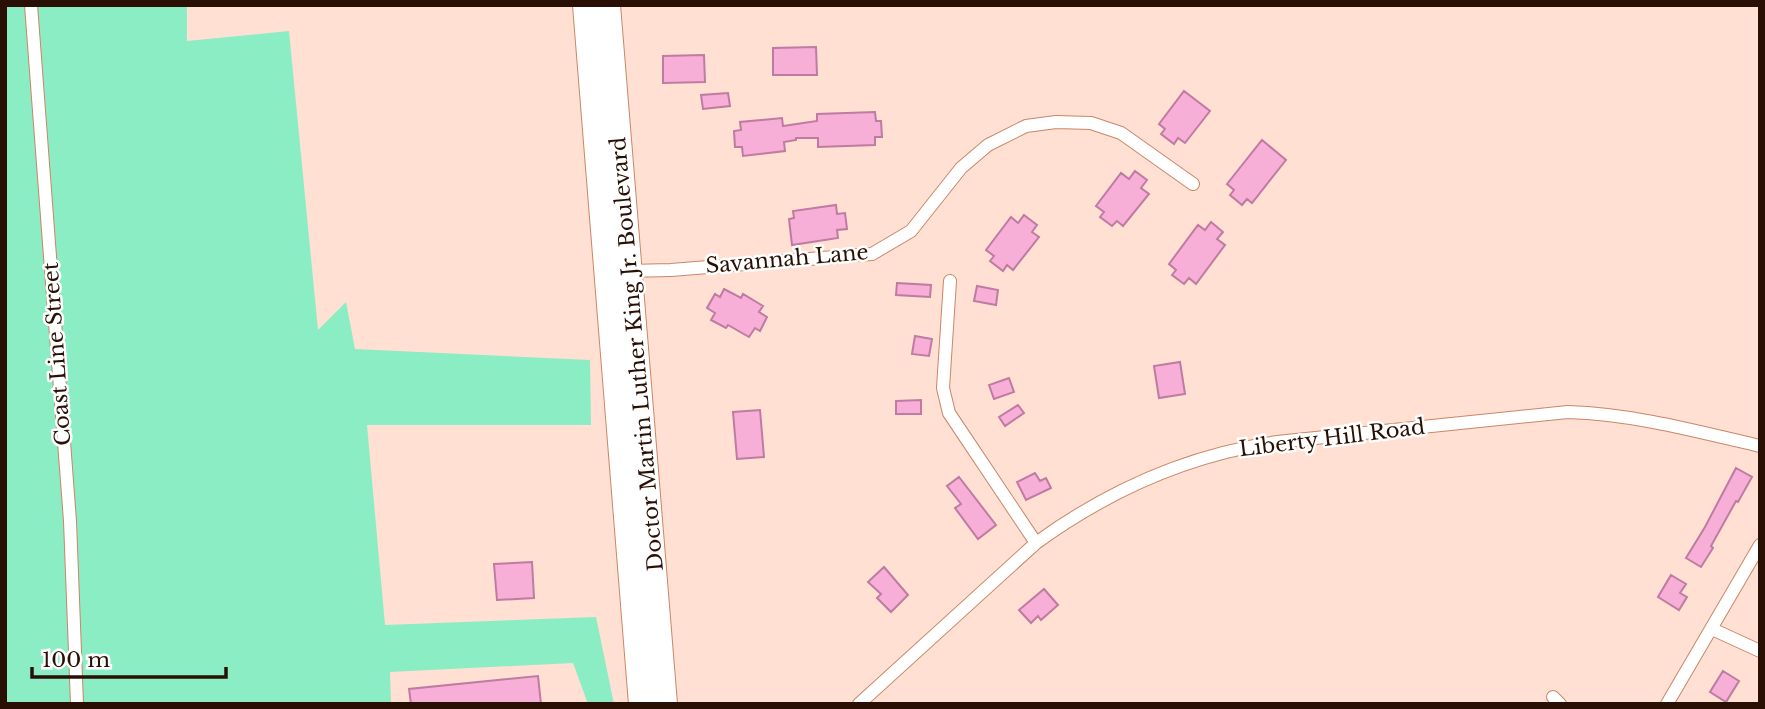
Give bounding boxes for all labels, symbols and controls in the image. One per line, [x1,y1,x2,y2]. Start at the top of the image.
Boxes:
street label: Doctor Martin Luther King Jr. Boulevard [605,136,669,572]
street label: Savannah Lane [704,239,870,279]
street label: Coast Line Street [38,261,76,447]
street label: Liberty Hill Road [1238,414,1426,462]
scale bar [32,636,226,680]
text: 100 m [42,647,110,673]

